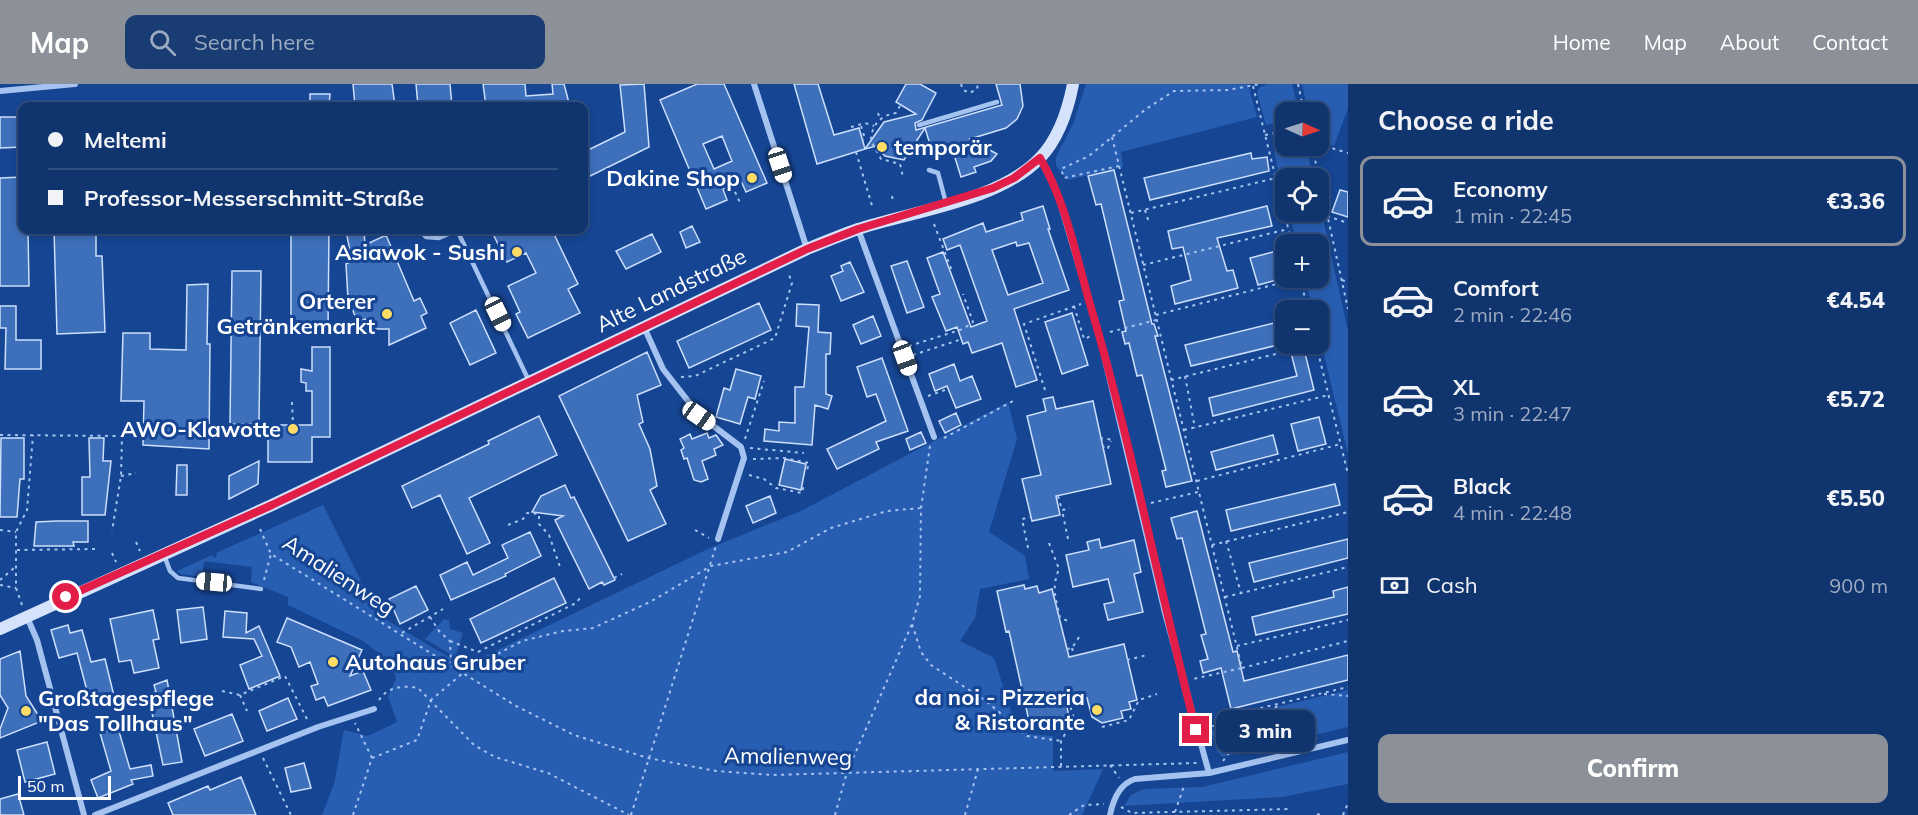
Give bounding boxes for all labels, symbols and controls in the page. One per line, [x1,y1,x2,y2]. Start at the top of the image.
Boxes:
search box [125,15,545,69]
text: Map [30,25,89,60]
icon: search [146,26,179,59]
text: Search here [194,28,315,56]
text: Home [1553,29,1611,55]
text: Map [1644,29,1687,55]
text: About [1720,29,1779,55]
text: Contact [1812,29,1888,55]
north arrow [1275,102,1329,156]
map controls [1275,102,1329,354]
text: Choose a ride [1378,103,1554,137]
text: Meltemi [84,126,167,154]
place label: temporär [894,133,992,161]
marker: temporär [875,140,889,154]
car [766,145,794,185]
place label: Dakine Shop [606,164,740,192]
button: locate [1275,168,1329,222]
marker: Dakine Shop [745,171,759,185]
icon: car [1381,174,1435,228]
text: Economy [1453,175,1548,203]
text: Professor-Messerschmitt-Straße [84,184,424,212]
text: €3.36 [1826,187,1885,215]
text: 1 min · 22:45 [1453,203,1572,228]
button: + [1275,234,1329,288]
place label: Asiawok - Sushi [335,238,505,266]
street label: Alte Landstraße [591,242,751,338]
marker: Asiawok - Sushi [510,245,524,259]
icon: car [1381,273,1435,327]
text: Comfort [1453,274,1539,302]
text: €4.54 [1826,286,1885,314]
place label: Orterer Getränkemarkt [217,287,375,340]
car [482,294,514,334]
button: − [1275,300,1329,354]
text: 2 min · 22:46 [1453,302,1572,327]
marker: Orterer Getränkemarkt [380,307,394,321]
car [890,338,920,378]
icon: car [1381,372,1435,426]
text: XL [1453,373,1480,401]
text: €5.72 [1826,385,1885,413]
car [679,398,719,434]
text: 3 min · 22:47 [1453,401,1572,426]
place label: AWO-Klawotte [121,415,281,443]
marker: AWO-Klawotte [286,422,300,436]
icon: car [1381,471,1435,525]
text: Black [1453,472,1511,500]
text: €5.50 [1826,484,1885,512]
text: 4 min · 22:48 [1453,500,1572,525]
street label: Amalienweg [278,528,400,622]
icon: cash [1378,569,1411,602]
car [195,571,233,593]
text: Cash [1426,571,1478,599]
text: 900 m [1829,573,1888,598]
route start [52,583,79,610]
place label: Autohaus Gruber [345,648,526,676]
marker: Autohaus Gruber [326,655,340,669]
place label: da noi - Pizzeria & Ristorante [915,683,1085,736]
place label: Großtagespflege "Das Tollhaus" [38,684,214,737]
marker: da noi - Pizzeria & Ristorante [1090,703,1104,717]
marker: Großtagespflege "Das Tollhaus" [19,704,33,718]
callout: 3 min [1217,709,1316,751]
route end [1182,716,1209,743]
text: 3 min [1239,718,1292,743]
button: Confirm [1378,734,1888,803]
street label: Amalienweg [724,741,852,771]
scale bar [18,773,111,800]
text: 50 m [27,776,64,796]

